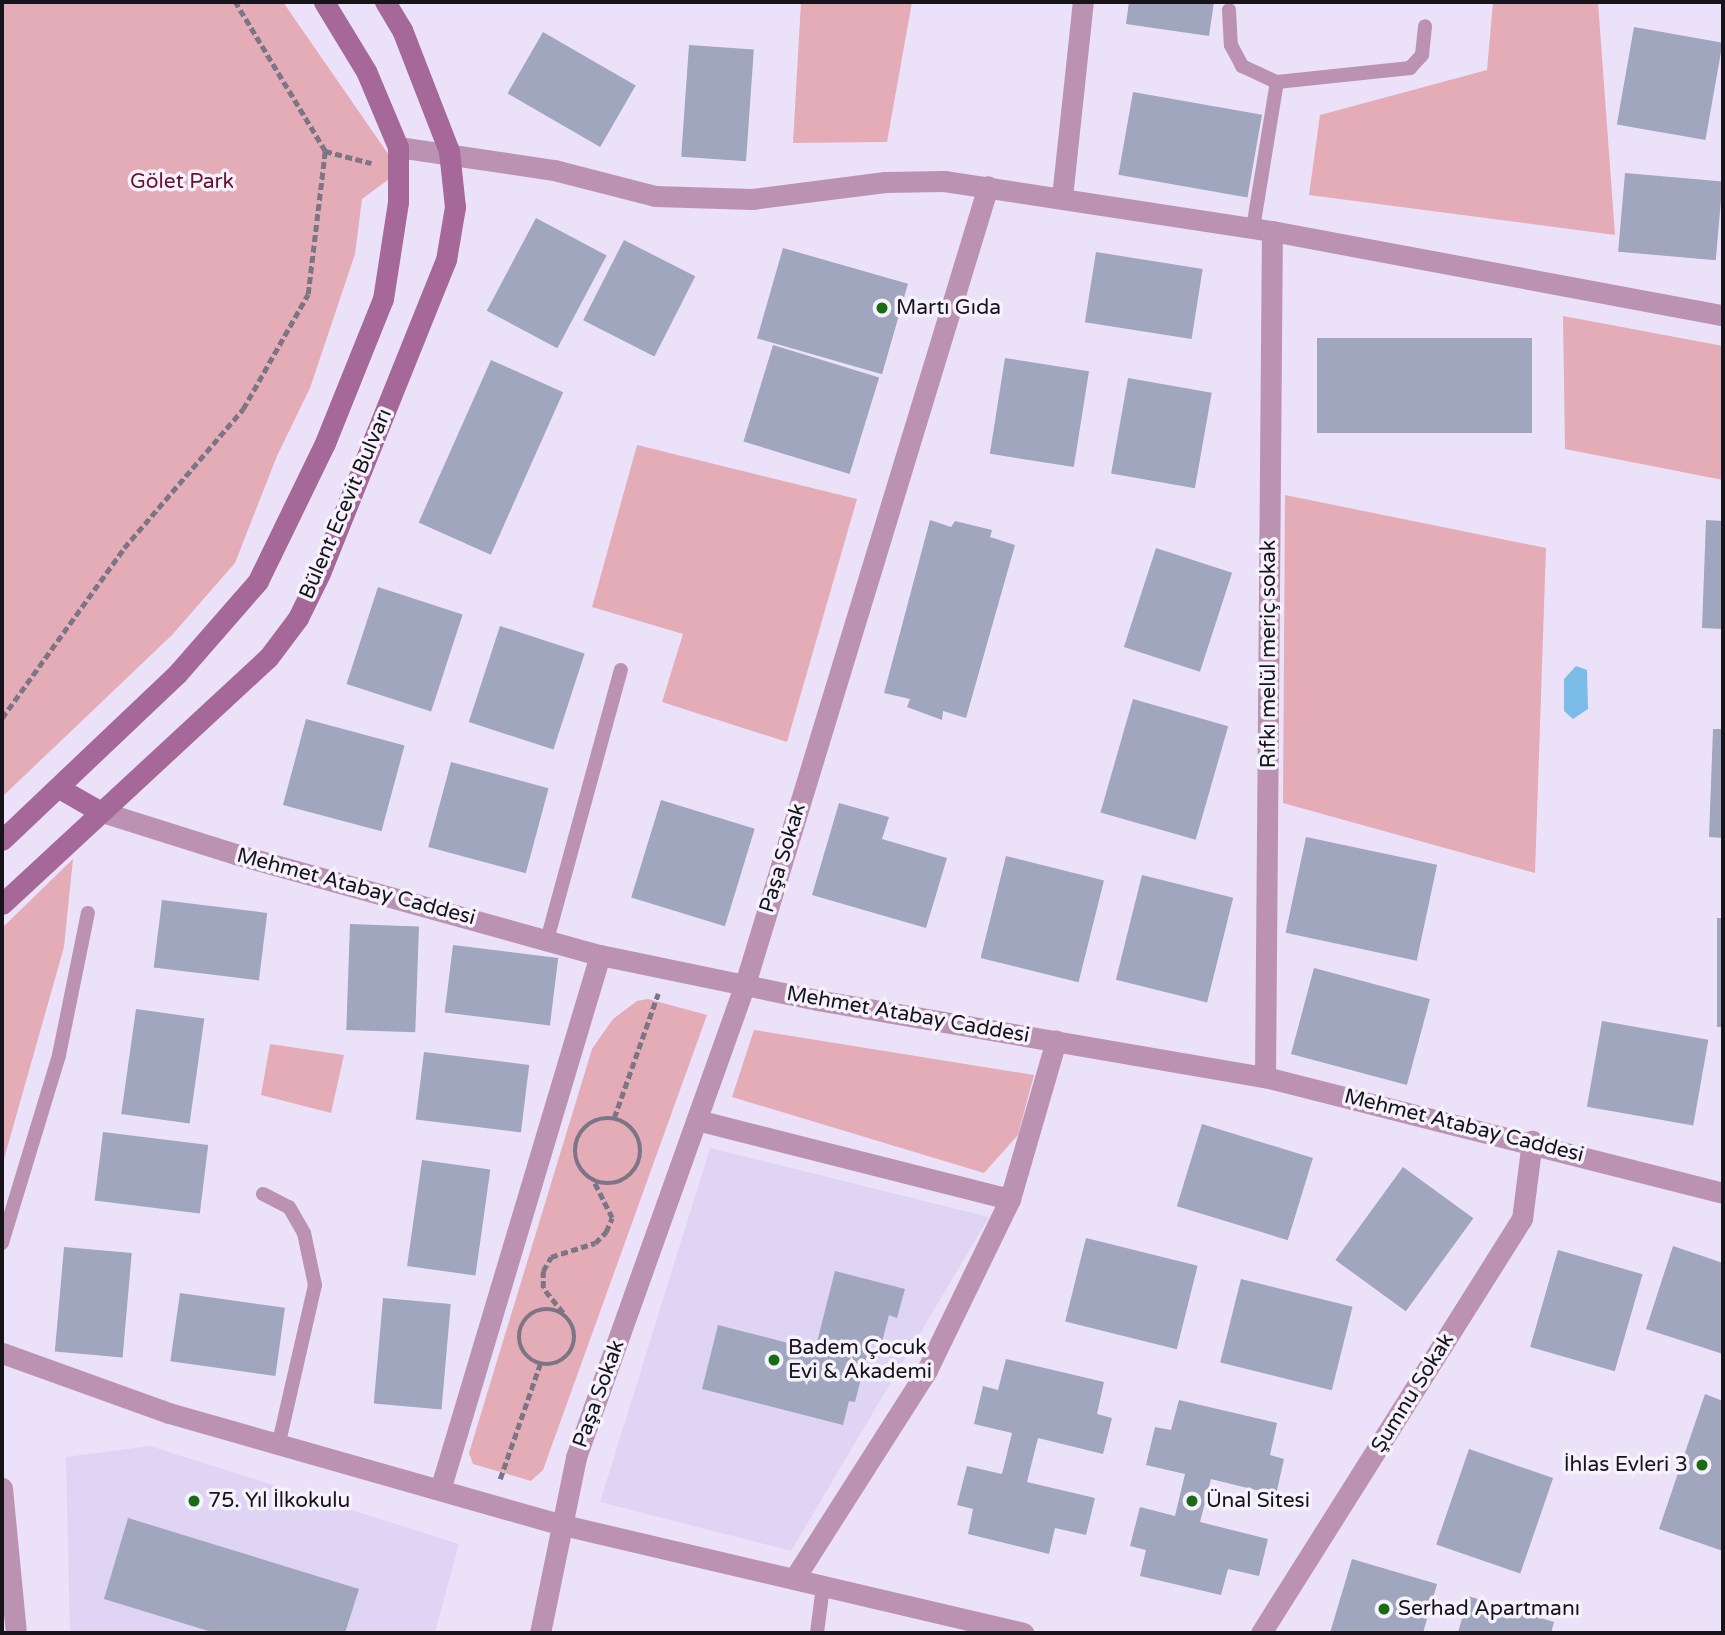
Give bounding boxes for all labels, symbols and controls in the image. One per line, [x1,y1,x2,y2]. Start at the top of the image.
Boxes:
park label: Gölet Park [130,169,234,195]
place label: Martı Gıda [896,295,1001,321]
marker: Martı Gıda [874,300,890,316]
street label: Bülent Ecevit Bulvarı [294,405,398,603]
street label: Rıfkı melül meriç sokak [1256,540,1282,768]
street label: Paşa Sokak [754,800,812,916]
street label: Mehmet Atabay Caddesi [234,843,478,931]
street label: Mehmet Atabay Caddesi [785,981,1031,1049]
street label: Mehmet Atabay Caddesi [1342,1084,1586,1168]
street label: Şumnu Sokak [1366,1329,1460,1457]
place label: Badem Çocuk Evi & Akademi [788,1335,932,1385]
street label: Paşa Sokak [568,1337,630,1451]
marker: Badem Çocuk Evi & Akademi [766,1352,782,1368]
place label: İhlas Evleri 3 [1564,1452,1688,1478]
marker: İhlas Evleri 3 [1694,1457,1710,1473]
place label: 75. Yıl İlkokulu [208,1488,350,1514]
place label: Ünal Sitesi [1206,1488,1310,1514]
marker: 75. Yıl İlkokulu [186,1493,202,1509]
marker: Ünal Sitesi [1184,1493,1200,1509]
place label: Serhad Apartmanı [1398,1596,1580,1622]
marker: Serhad Apartmanı [1376,1601,1392,1617]

